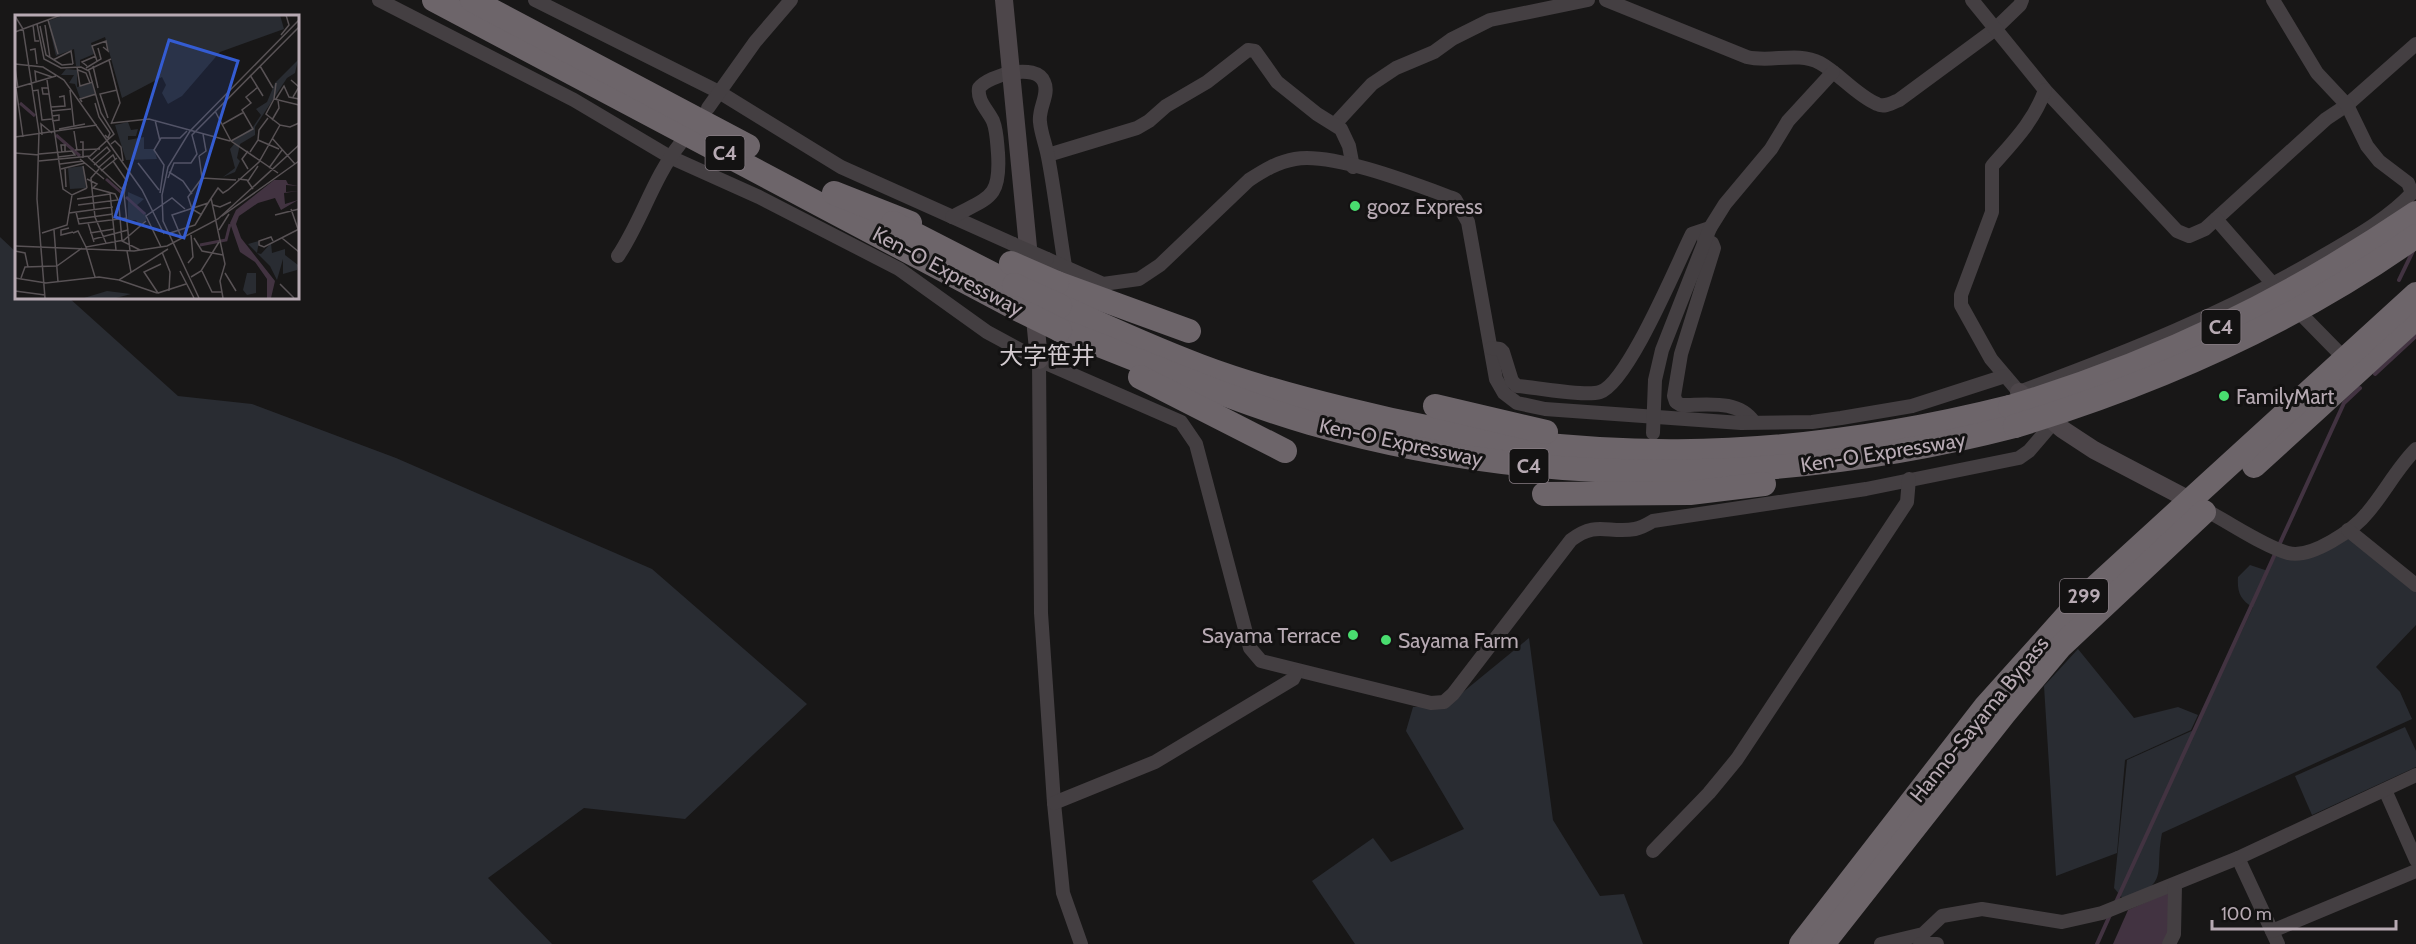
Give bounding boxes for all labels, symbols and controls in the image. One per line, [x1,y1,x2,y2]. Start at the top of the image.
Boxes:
inset map [15,15,298,298]
road number: C4 [706,136,744,170]
place label: gooz Express [1367,194,1483,219]
marker: gooz Express [1348,199,1362,213]
street label: Ken-O Expressway [869,221,1028,321]
road number: C4 [2202,310,2240,344]
district label: 大字笹井 [999,341,1095,370]
place label: FamilyMart [2236,384,2334,409]
marker: FamilyMart [2217,389,2231,403]
street label: Ken-O Expressway [1317,412,1485,472]
street label: Ken-O Expressway [1799,427,1968,477]
road number: C4 [1510,449,1549,483]
road number: 299 [2060,579,2108,613]
place label: Sayama Terrace [1202,623,1341,648]
marker: Sayama Terrace [1346,628,1360,642]
place label: Sayama Farm [1398,628,1519,653]
street label: Hanno-Sayama Bypass [1904,631,2054,807]
marker: Sayama Farm [1379,633,1393,647]
scale bar [2212,893,2396,931]
text: 100 m [2221,903,2272,925]

